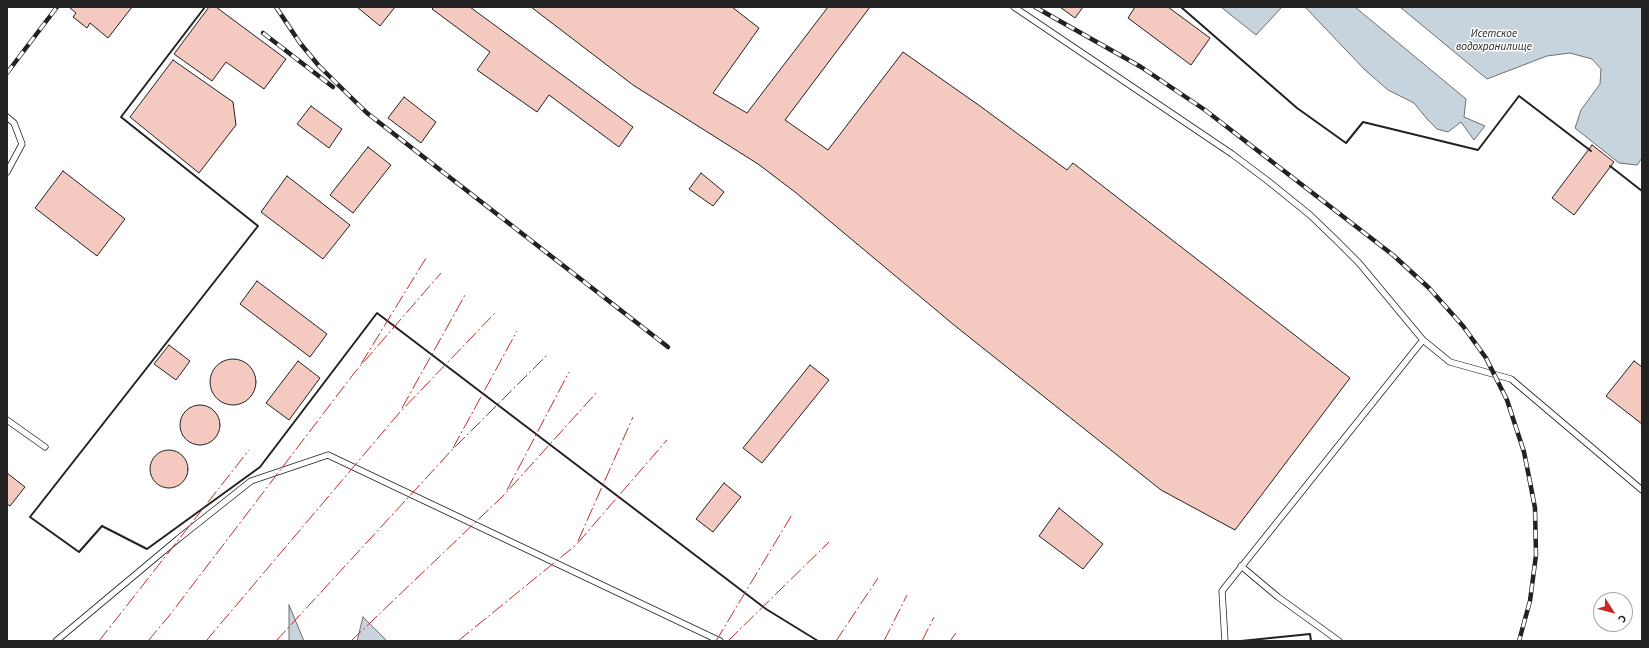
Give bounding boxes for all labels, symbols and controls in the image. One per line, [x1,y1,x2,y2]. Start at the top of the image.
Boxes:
water label: Исетское водохранилище [1456,28,1532,54]
north arrow [1593,592,1633,632]
text: С [1614,612,1630,626]

